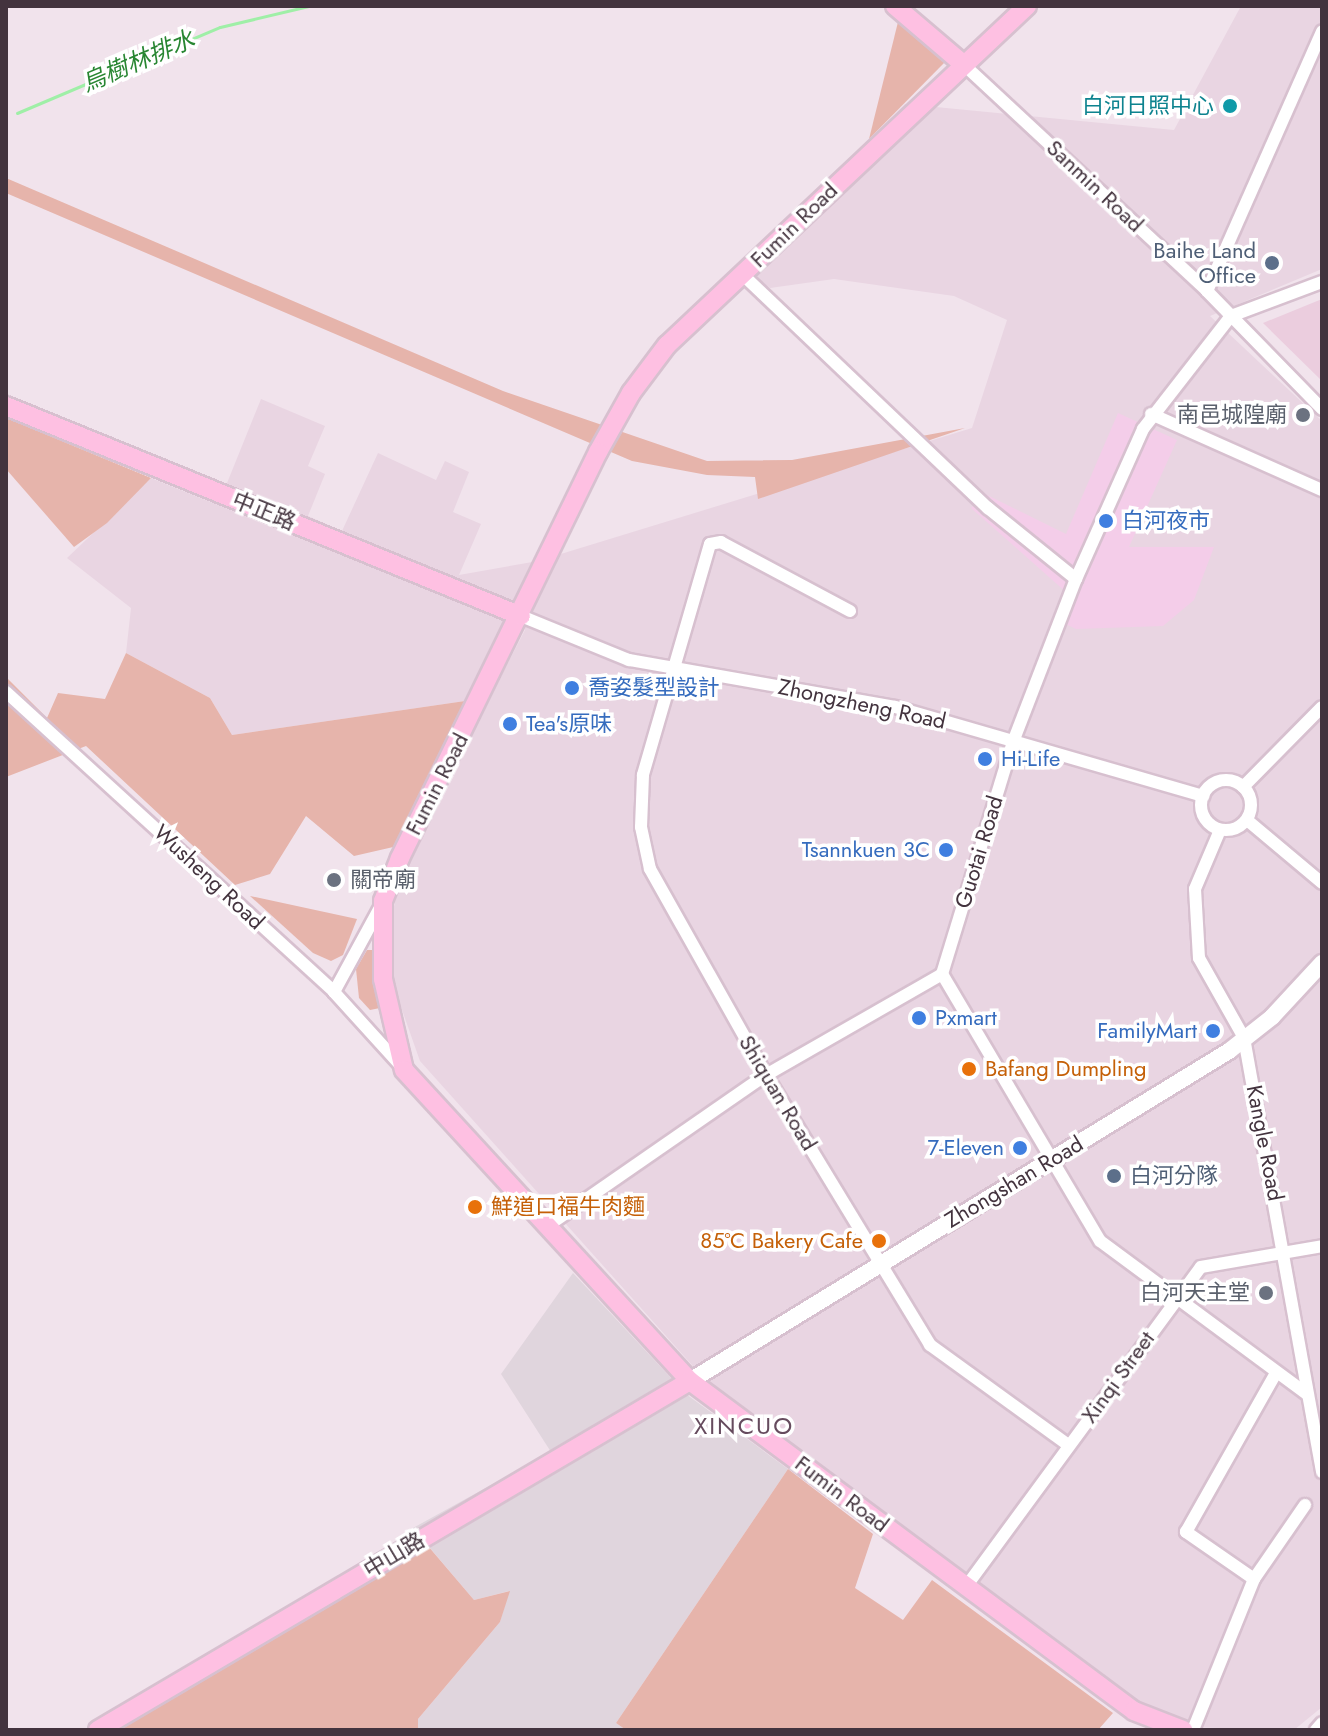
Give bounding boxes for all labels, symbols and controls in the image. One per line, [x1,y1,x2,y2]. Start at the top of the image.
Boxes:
water label: 烏樹林排水 [77,24,199,98]
place label: 白河日照中心 [1082,93,1214,119]
marker: 白河日照中心 [1221,97,1239,115]
street label: Sanmin Road [1041,135,1149,237]
street label: Fumin Road [745,177,843,273]
place label: Baihe Land Office [1153,237,1256,288]
marker: Baihe Land Office [1263,254,1281,272]
place label: 南邑城隍廟 [1177,402,1287,428]
marker: 南邑城隍廟 [1294,406,1312,424]
street label: 中正路 [228,486,300,536]
place label: 白河夜市 [1122,508,1210,534]
marker: 白河夜市 [1097,512,1115,530]
street label: Zhongzheng Road [776,673,948,735]
place label: 喬姿髮型設計 [588,675,720,701]
marker: 喬姿髮型設計 [563,679,581,697]
place label: Tea's原味 [526,711,612,737]
marker: Tea's原味 [501,715,519,733]
street label: Fumin Road [400,729,474,839]
place label: Hi-Life [1001,746,1060,772]
marker: Hi-Life [976,750,994,768]
street label: Guotai Road [949,793,1009,911]
street label: Wusheng Road [148,819,270,935]
place label: Tsannkuen 3C [802,837,930,863]
marker: Tsannkuen 3C [937,841,955,859]
place label: 關帝廟 [350,867,416,893]
marker: 關帝廟 [325,871,343,889]
place label: Pxmart [935,1005,997,1031]
marker: Pxmart [910,1009,928,1027]
place label: FamilyMart [1097,1018,1197,1044]
marker: FamilyMart [1204,1022,1222,1040]
street label: Shiquan Road [733,1031,823,1155]
place label: Bafang Dumpling [985,1056,1147,1082]
marker: Bafang Dumpling [960,1060,978,1078]
street label: Kangle Road [1241,1083,1289,1203]
street label: Zhongshan Road [940,1130,1088,1234]
place label: 7-Eleven [927,1135,1004,1161]
marker: 7-Eleven [1011,1139,1029,1157]
place label: 白河分隊 [1130,1163,1218,1189]
marker: 白河分隊 [1105,1167,1123,1185]
place label: 鮮道口福牛肉麵 [491,1194,645,1220]
marker: 鮮道口福牛肉麵 [466,1198,484,1216]
place label: 85°C Bakery Cafe [700,1228,863,1254]
marker: 85°C Bakery Cafe [870,1232,888,1250]
place label: 白河天主堂 [1140,1280,1250,1306]
marker: 白河天主堂 [1257,1284,1275,1302]
street label: Xinqi Street [1076,1326,1160,1428]
district label: XINCUO [694,1412,794,1440]
street label: Fumin Road [790,1450,894,1538]
street label: 中山路 [359,1527,429,1583]

